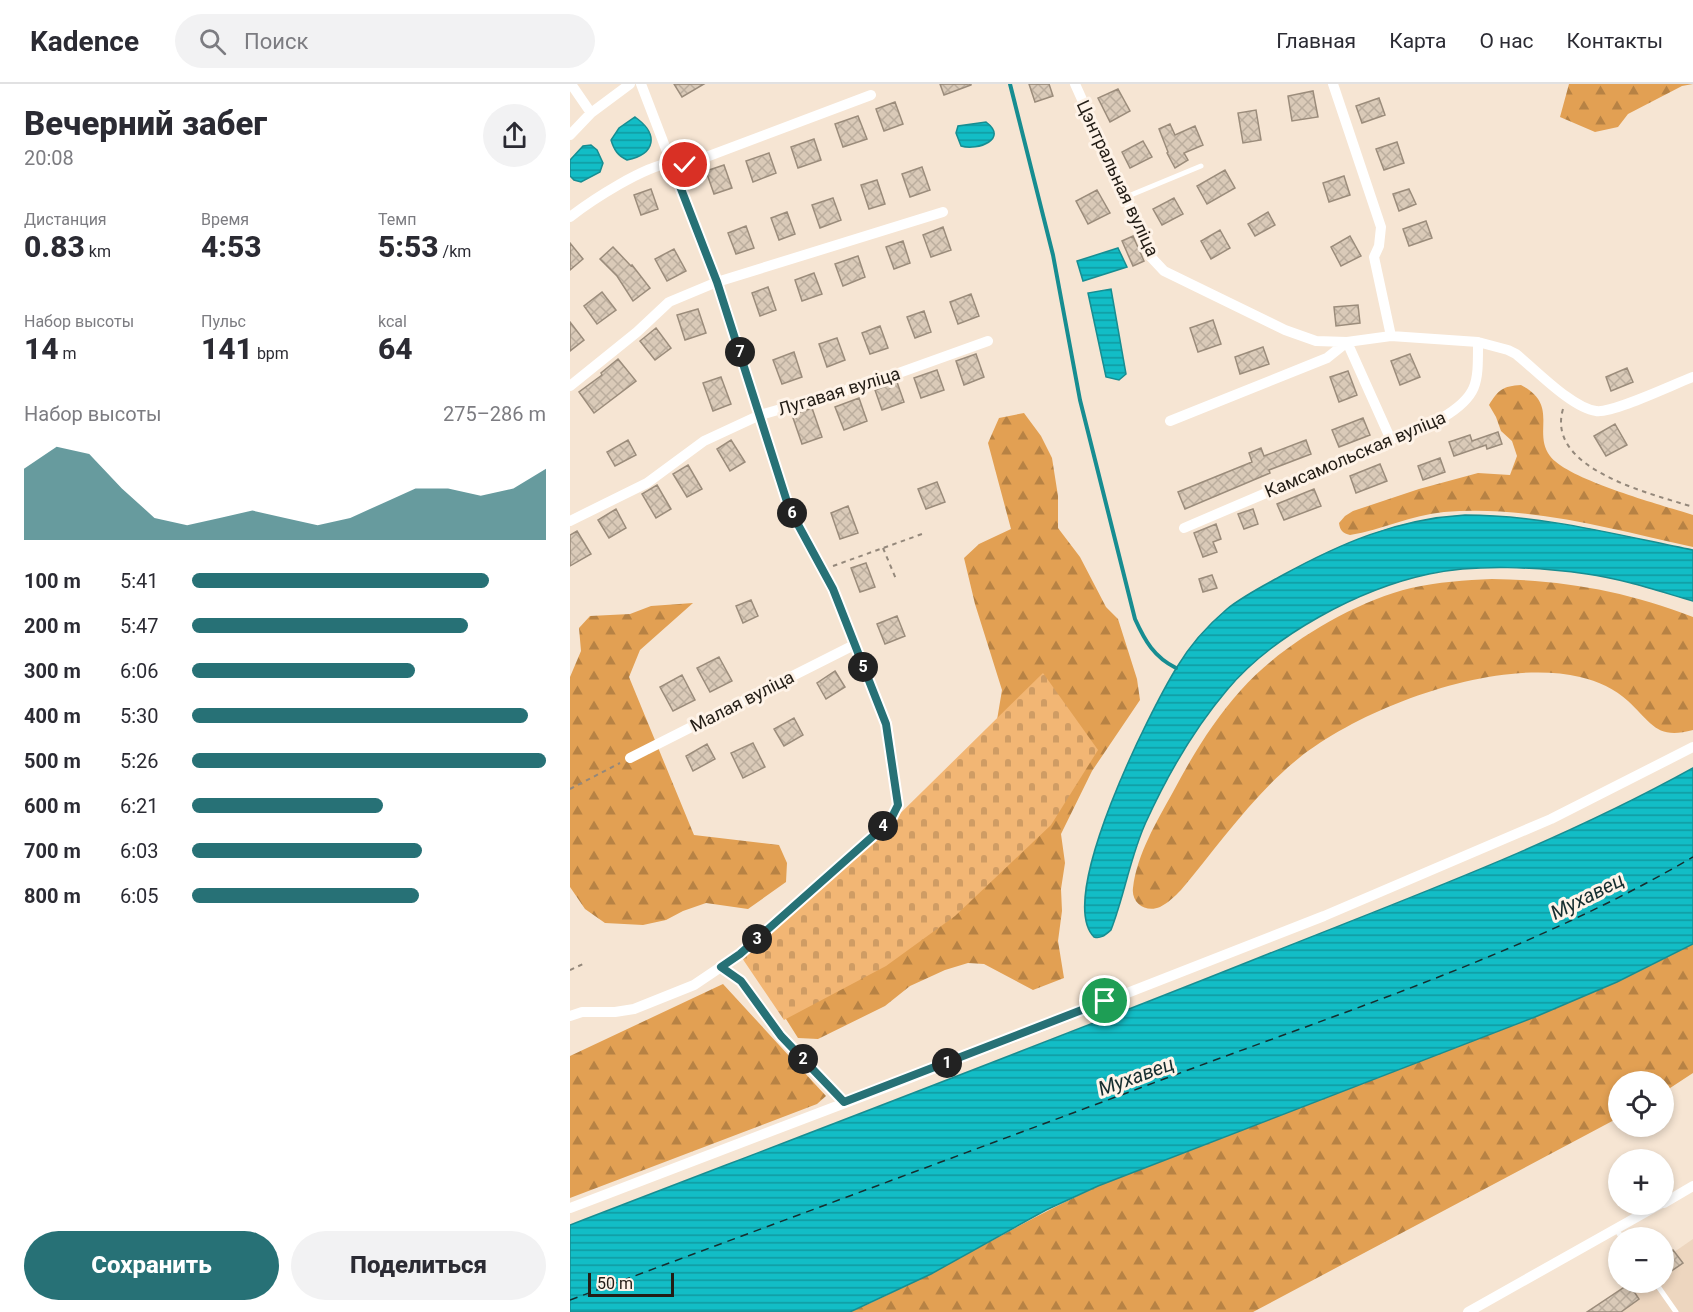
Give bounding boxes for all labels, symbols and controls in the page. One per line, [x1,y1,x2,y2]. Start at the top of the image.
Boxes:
search box [175,14,595,68]
text: Kadence [30,25,139,58]
icon: search [196,25,229,58]
text: Поиск [244,29,308,54]
text: Главная [1276,29,1356,53]
text: Карта [1389,29,1446,53]
text: О нас [1479,29,1534,53]
text: Контакты [1567,29,1663,53]
street label: Цэнтральная вуліца [1073,96,1163,260]
text: Вечерний забег [24,104,267,143]
button: share [483,104,546,167]
pin [659,139,710,190]
text: 20:08 [24,146,74,170]
icon: check [668,148,701,181]
text: Дистанция [24,210,107,229]
text: Время [201,210,249,229]
text: Темп [378,210,416,229]
text: 0.83 [24,229,85,264]
text: 4:53 [201,229,262,264]
text: 5:53 [378,229,439,264]
text: km [85,242,111,261]
text: /km [439,242,471,261]
text: Набор высоты [24,312,134,331]
text: Пульс [201,312,246,331]
text: kcal [378,312,407,331]
text: 14 [24,331,59,366]
text: 141 [201,331,253,366]
text: 64 [378,331,413,366]
pin: 7 [725,337,755,367]
text: 7 [735,342,745,361]
text: m [59,344,77,363]
text: bpm [253,344,289,363]
street label: Лугавая вуліца [775,362,903,420]
text: Набор высоты [24,402,162,426]
text: 275–286 m [443,402,546,426]
street label: Камсамольская вуліца [1261,406,1449,502]
pin: 6 [777,498,807,528]
text: 6 [787,503,797,522]
text: 100 m [24,569,81,593]
text: 5:41 [120,569,159,593]
text: 200 m [24,614,81,638]
text: 5:47 [120,614,159,638]
pin: 5 [848,652,878,682]
text: 5 [858,657,868,676]
text: 300 m [24,659,81,683]
text: 6:06 [120,659,159,683]
street label: Малая вуліца [687,666,797,736]
text: 400 m [24,704,81,728]
text: 5:30 [120,704,159,728]
text: 500 m [24,749,81,773]
text: 5:26 [120,749,159,773]
text: 600 m [24,794,81,818]
text: 6:21 [120,794,159,818]
pin: 4 [868,811,898,841]
text: 4 [878,816,888,835]
text: 700 m [24,839,81,863]
text: 6:03 [120,839,159,863]
water label: Мухавец [1546,867,1628,925]
text: 800 m [24,884,81,908]
text: 6:05 [120,884,159,908]
pin: 3 [742,924,772,954]
text: 3 [752,929,762,948]
pin [1079,975,1130,1026]
icon: arrive [1088,984,1121,1017]
pin: 2 [788,1044,818,1074]
pin: 1 [932,1048,962,1078]
text: 2 [798,1049,808,1068]
water label: Мухавец [1095,1051,1177,1101]
text: 1 [942,1053,952,1072]
map controls [1608,1071,1674,1293]
button: locate [1608,1071,1674,1137]
button: + [1608,1149,1674,1215]
button: − [1608,1227,1674,1293]
button: Сохранить [24,1231,279,1300]
button: Поделиться [291,1231,546,1300]
scale bar [588,1270,674,1298]
text: 50 m [597,1274,633,1293]

